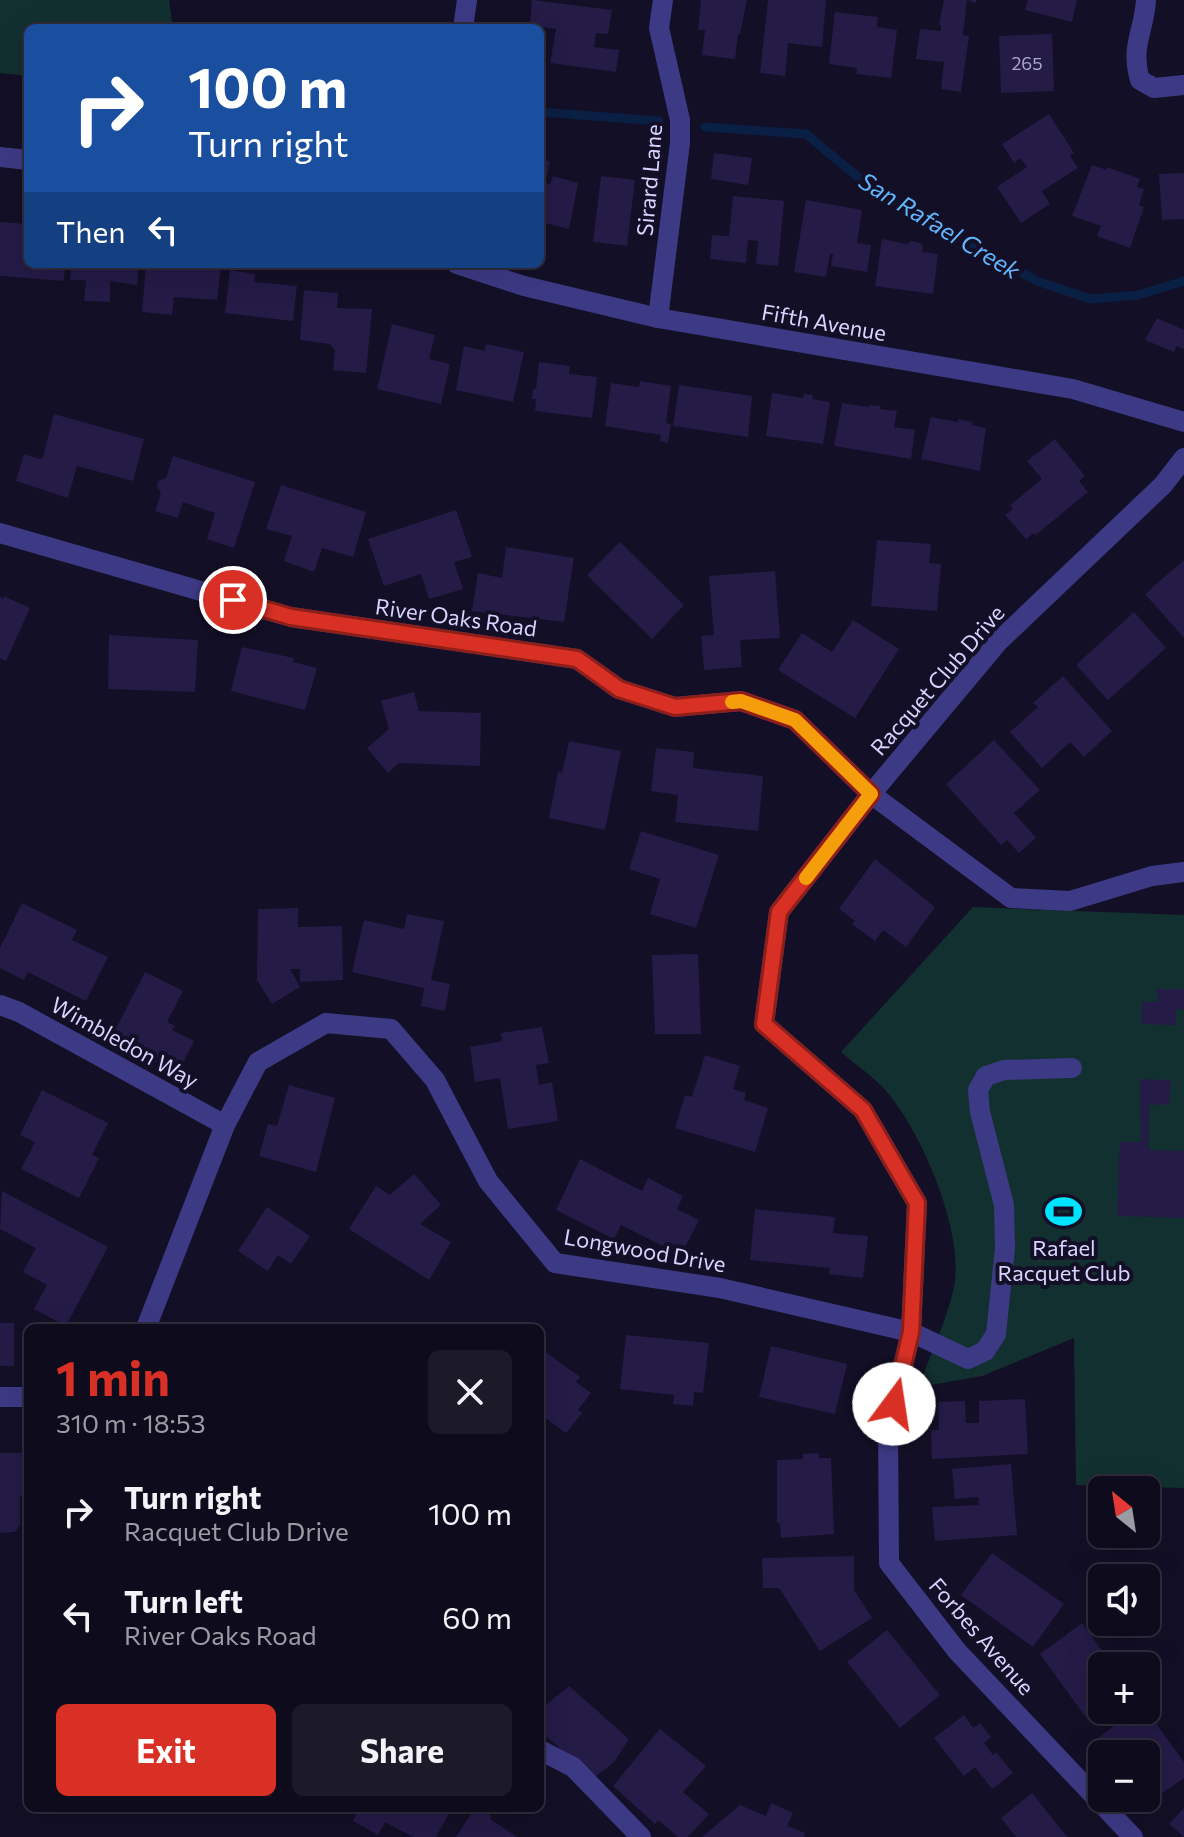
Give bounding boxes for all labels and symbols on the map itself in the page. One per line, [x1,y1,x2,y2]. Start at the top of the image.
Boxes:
house number: 265 [1011,52,1043,74]
street label: Sirard Lane [631,123,667,237]
water label: San Rafael Creek [854,166,1027,285]
street label: Fifth Avenue [760,298,888,346]
pin [199,566,267,634]
street label: River Oaks Road [373,592,539,642]
street label: Racquet Club Drive [864,599,1010,761]
street label: Wimbledon Way [47,990,203,1094]
sports icon: Rafael Racquet Club [1045,1192,1083,1230]
street label: Longwood Drive [562,1222,728,1278]
place label: Rafael Racquet Club [998,1234,1130,1286]
position arrow [852,1362,936,1446]
north arrow [1088,1476,1160,1548]
street label: Forbes Avenue [924,1572,1040,1700]

